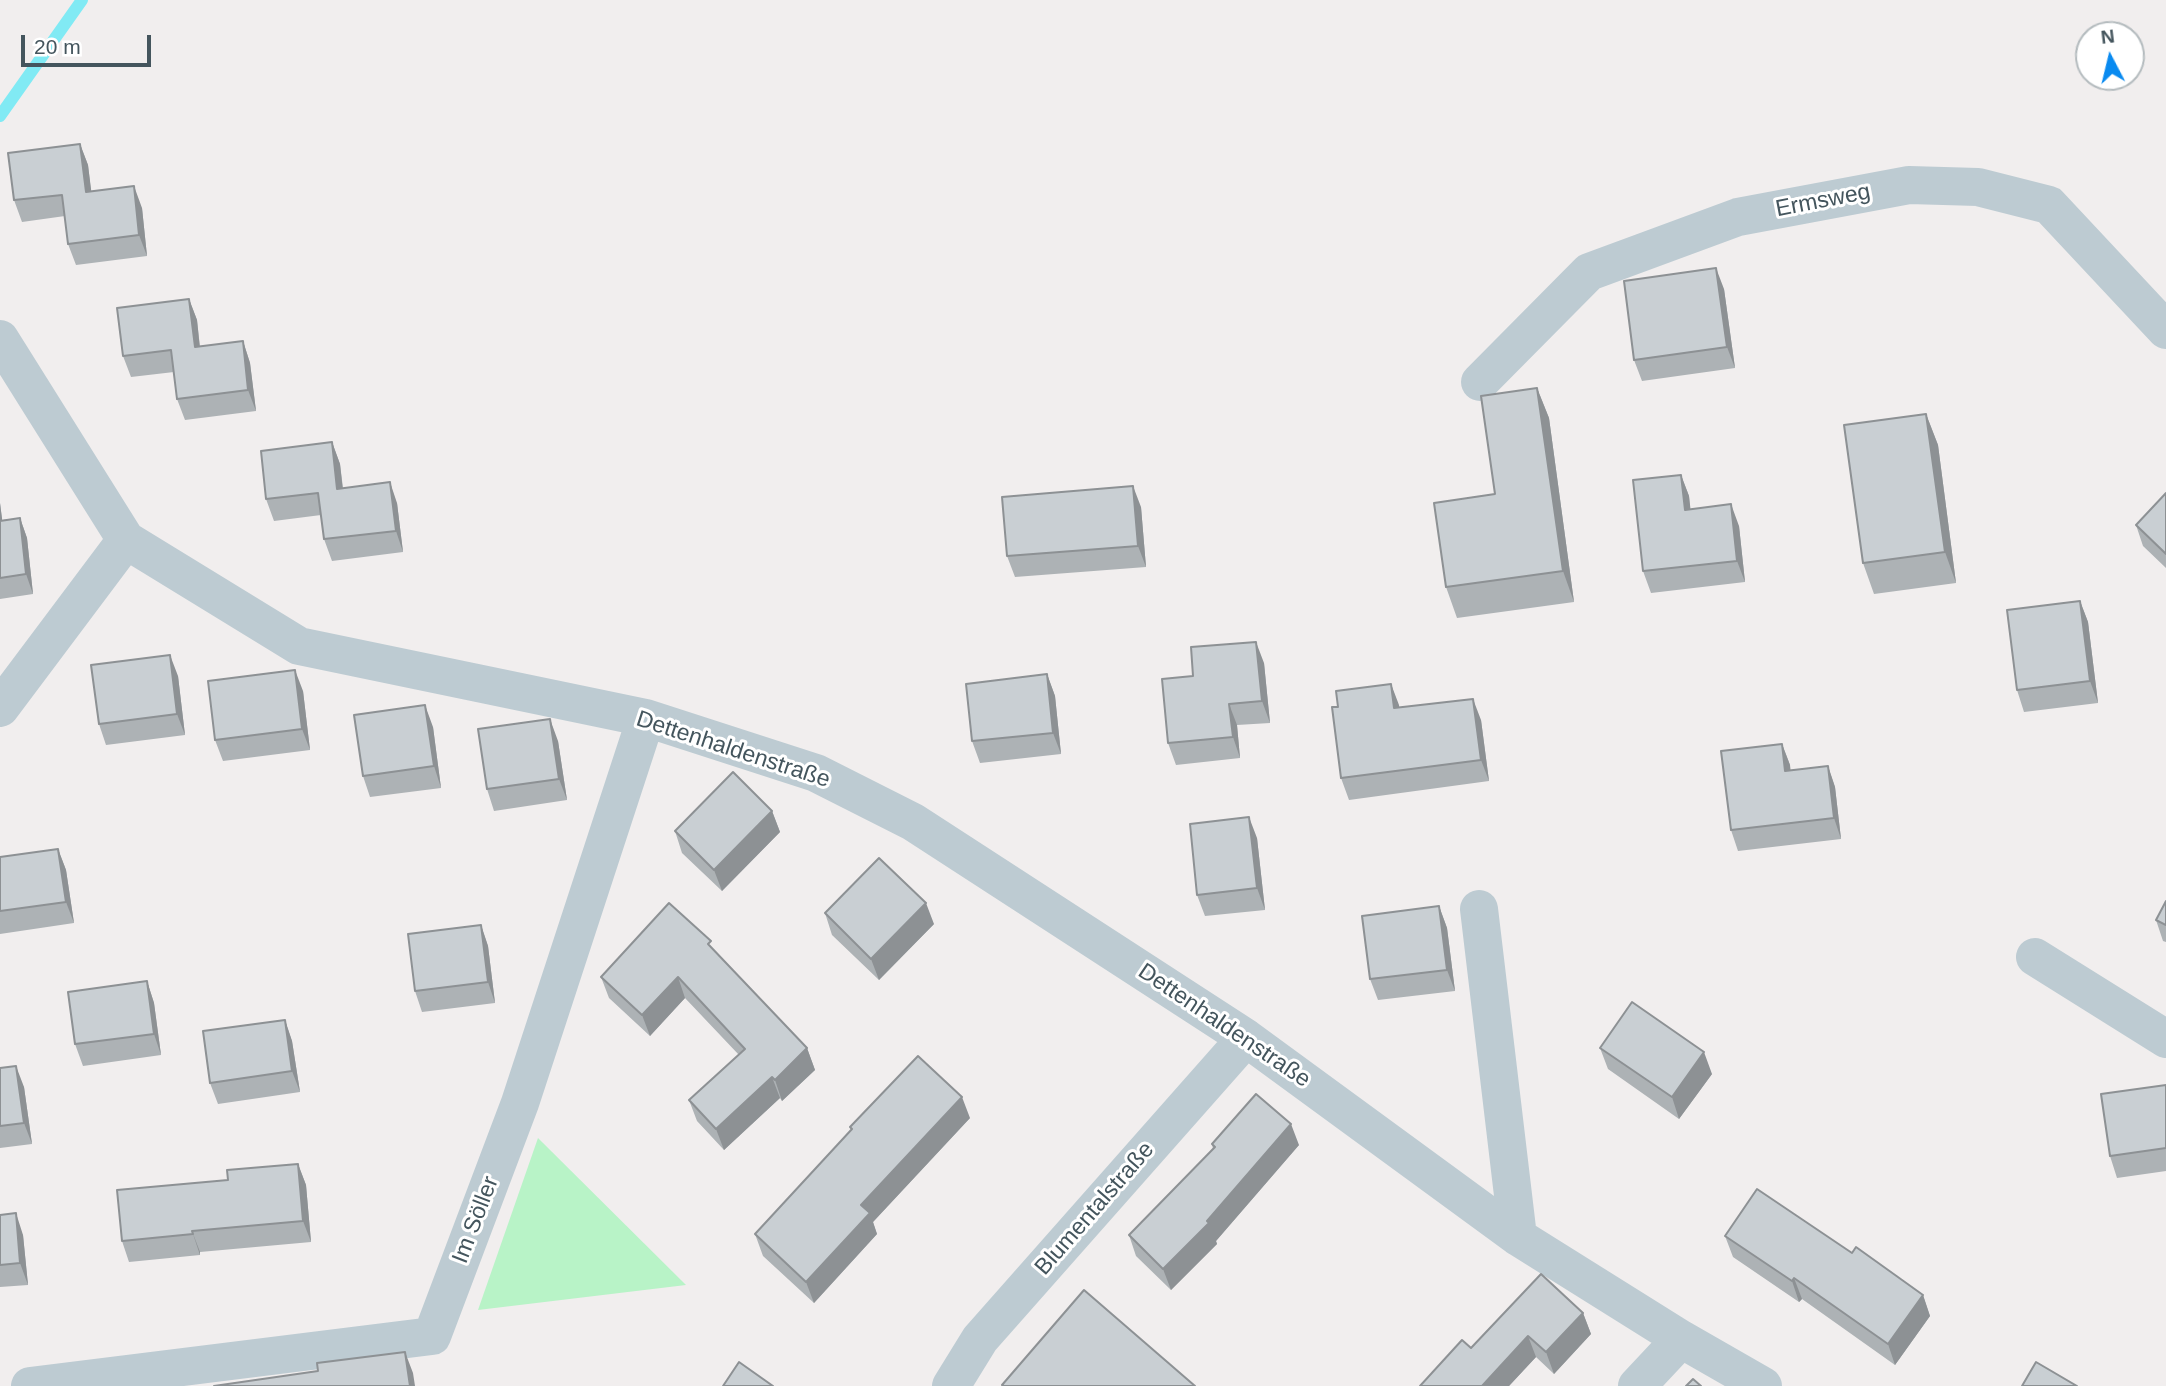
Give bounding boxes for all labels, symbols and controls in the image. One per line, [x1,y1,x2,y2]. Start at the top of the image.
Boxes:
scale bar [24,21,154,65]
north arrow [2075,21,2145,91]
text: N [2100,25,2116,48]
text: 20 m [34,35,81,58]
street label: Ermsweg [1773,178,1873,224]
street label: Dettenhaldenstraße [633,706,833,794]
street label: Dettenhaldenstraße [1133,958,1315,1094]
street label: Blumentalstraße [1030,1137,1160,1281]
street label: Im Söller [447,1173,505,1267]

